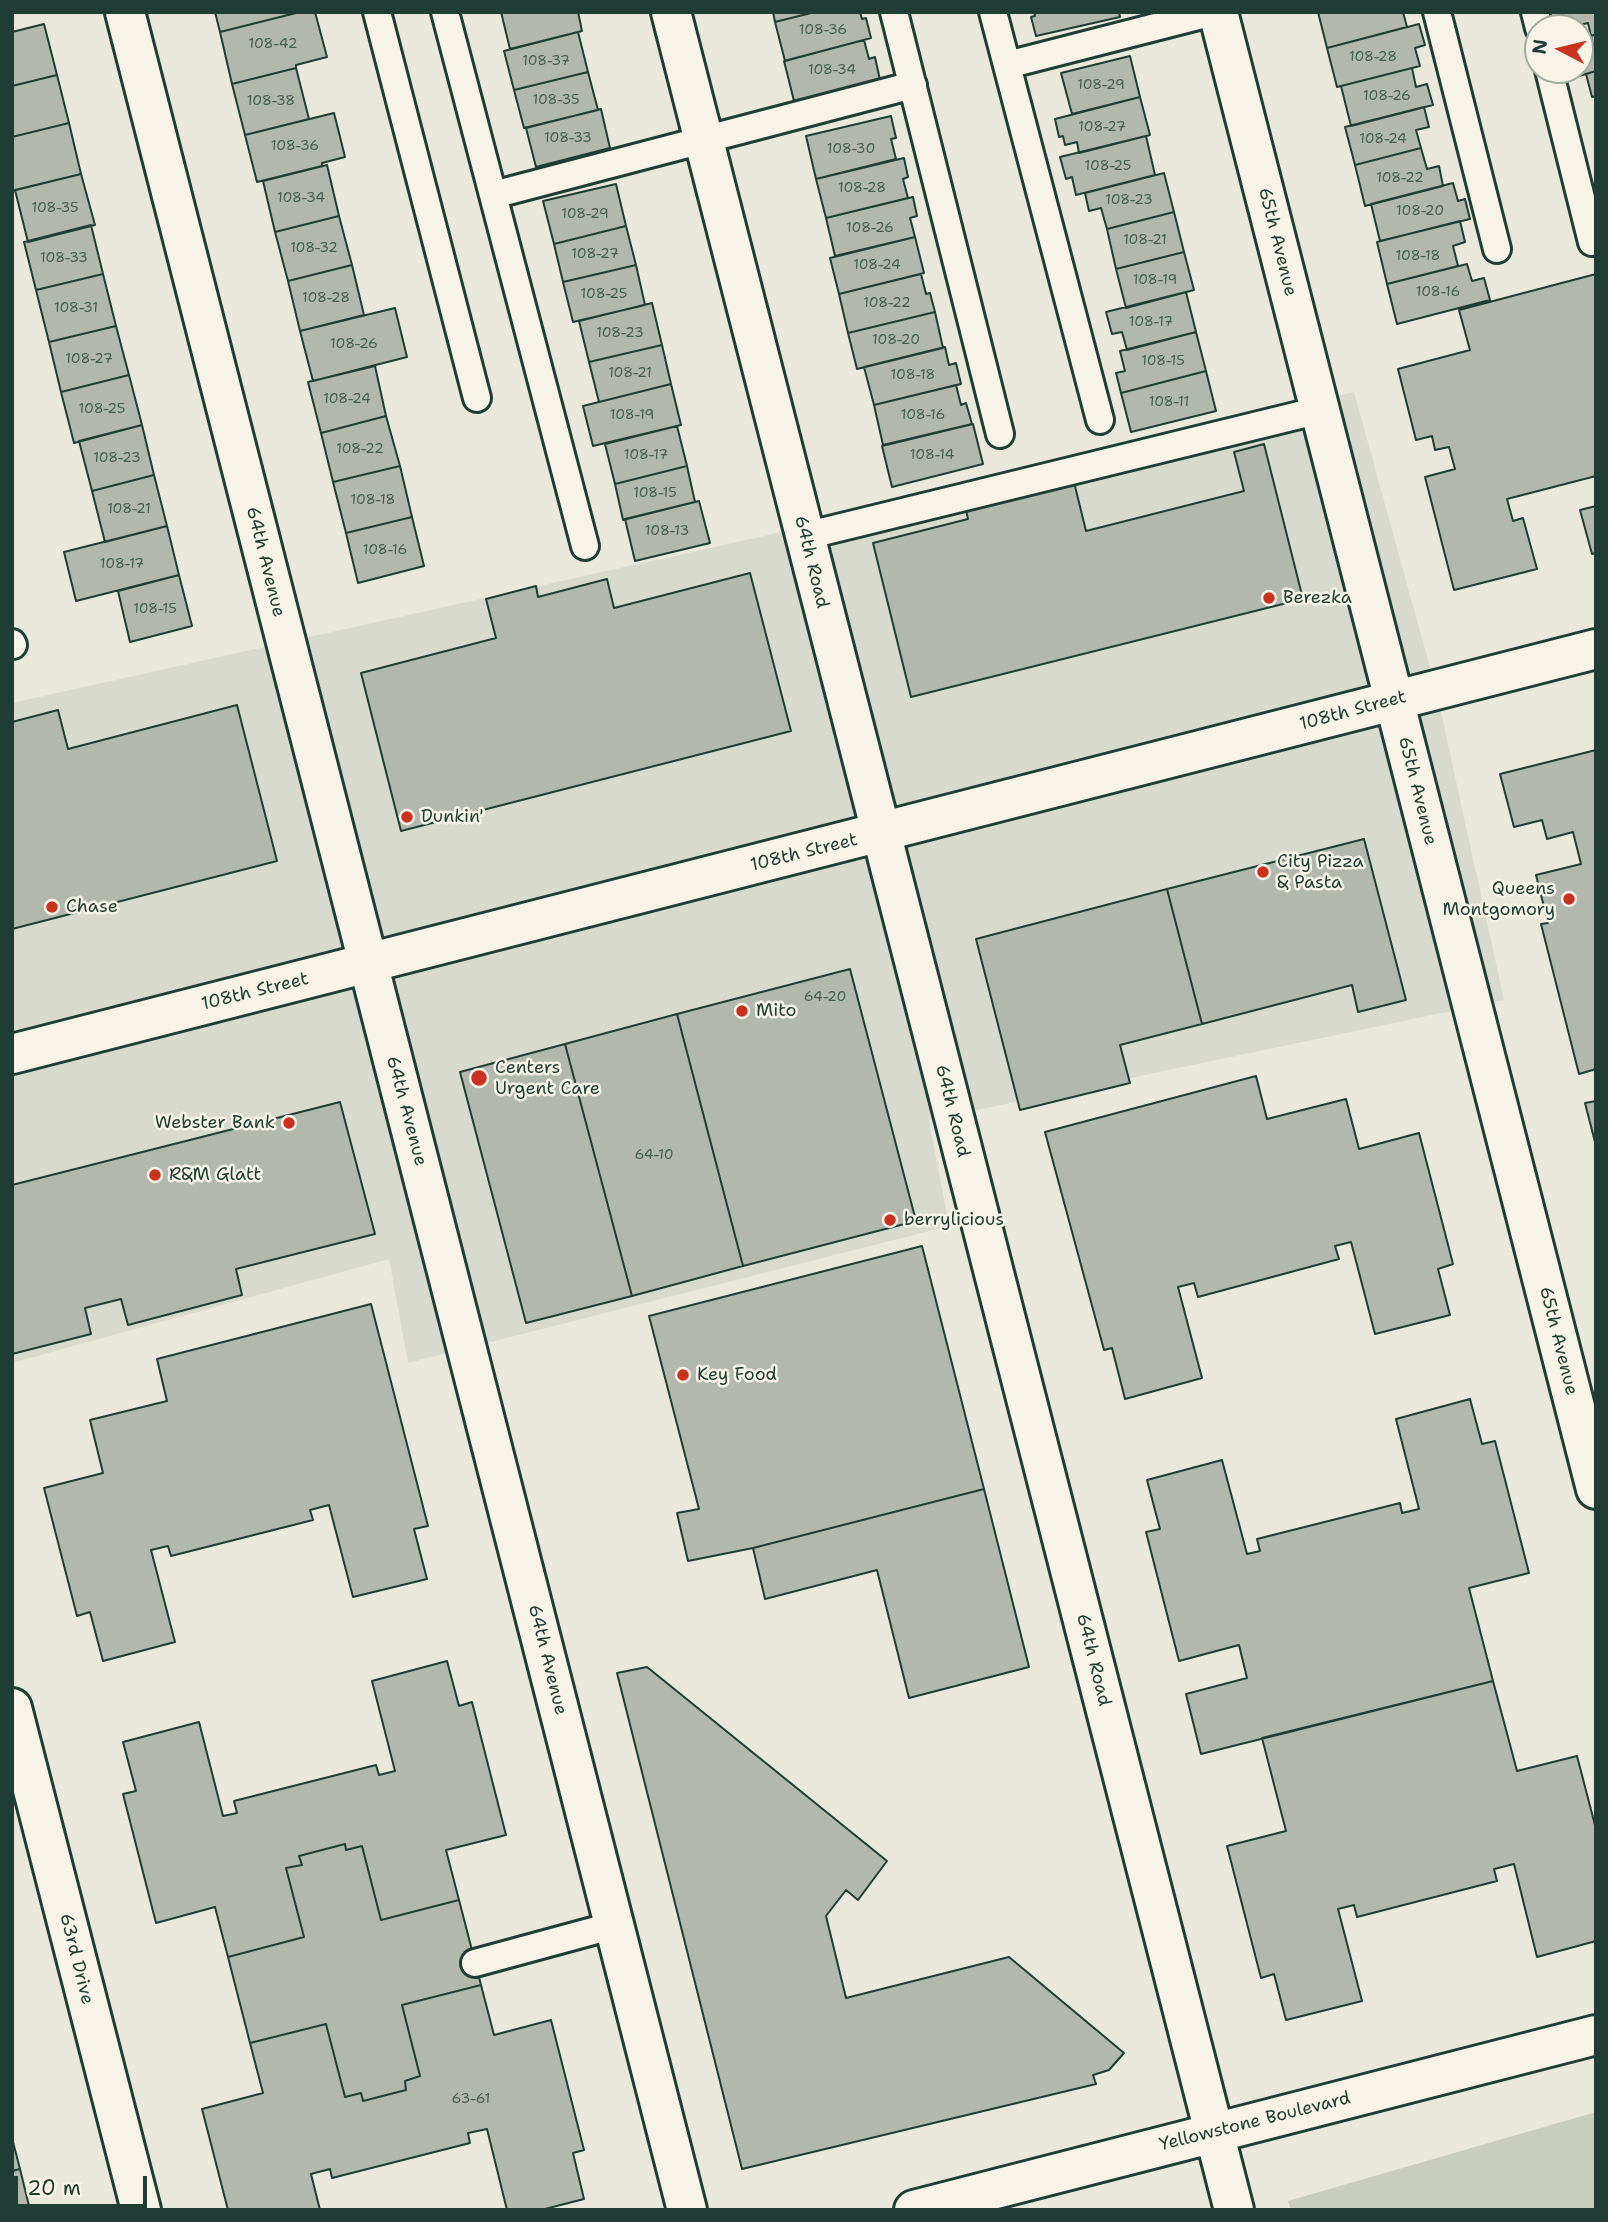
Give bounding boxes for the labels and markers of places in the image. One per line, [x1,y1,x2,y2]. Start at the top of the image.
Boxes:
place label: Berezka [1283,587,1352,609]
marker: Berezka [1261,590,1277,606]
place label: Dunkin' [421,806,484,828]
marker: Dunkin' [399,809,415,825]
place label: City Pizza & Pasta [1277,851,1364,894]
marker: City Pizza & Pasta [1255,864,1271,880]
place label: Queens Montgomory [1443,878,1555,920]
marker: Queens Montgomory [1561,891,1577,907]
place label: Chase [66,896,118,918]
marker: Chase [44,899,60,915]
place label: Mito [756,1000,796,1022]
marker: Mito [734,1003,750,1019]
place label: Centers Urgent Care [495,1057,600,1100]
marker: Centers Urgent Care [469,1068,489,1088]
place label: Webster Bank [155,1112,275,1134]
marker: Webster Bank [281,1115,297,1131]
place label: R&M Glatt [169,1164,261,1186]
marker: R&M Glatt [147,1167,163,1183]
place label: berrylicious [904,1209,1004,1231]
marker: berrylicious [882,1212,898,1228]
place label: Key Food [697,1364,777,1386]
marker: Key Food [675,1367,691,1383]

